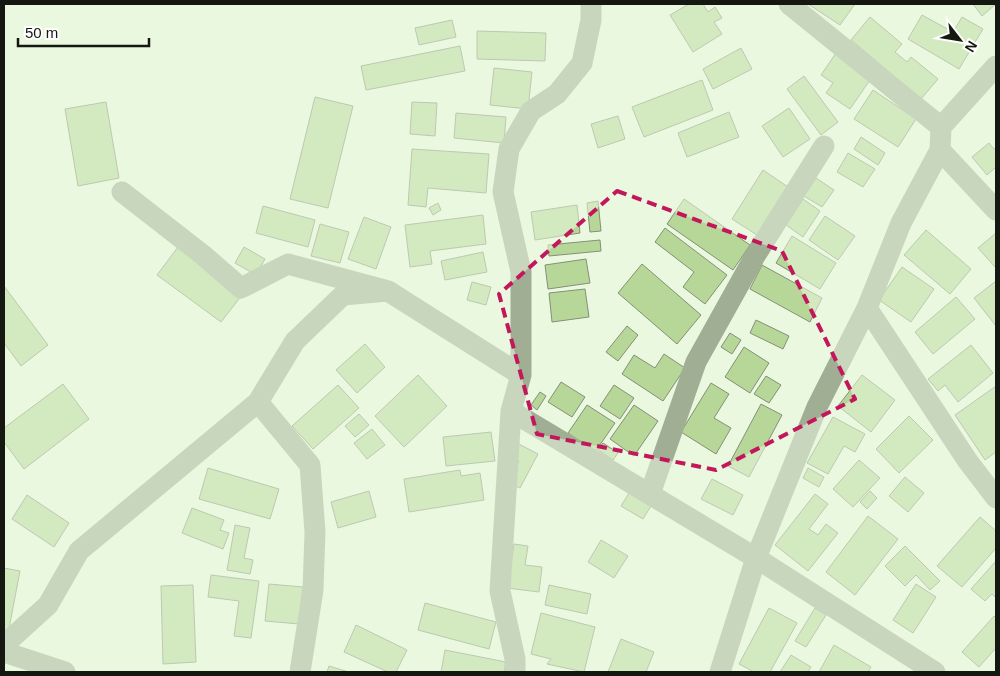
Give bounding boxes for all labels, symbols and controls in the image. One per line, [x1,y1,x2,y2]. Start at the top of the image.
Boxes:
scale bar [18,15,149,47]
north arrow [935,15,985,65]
text: 50 m [25,24,58,41]
text: N [962,38,981,55]

